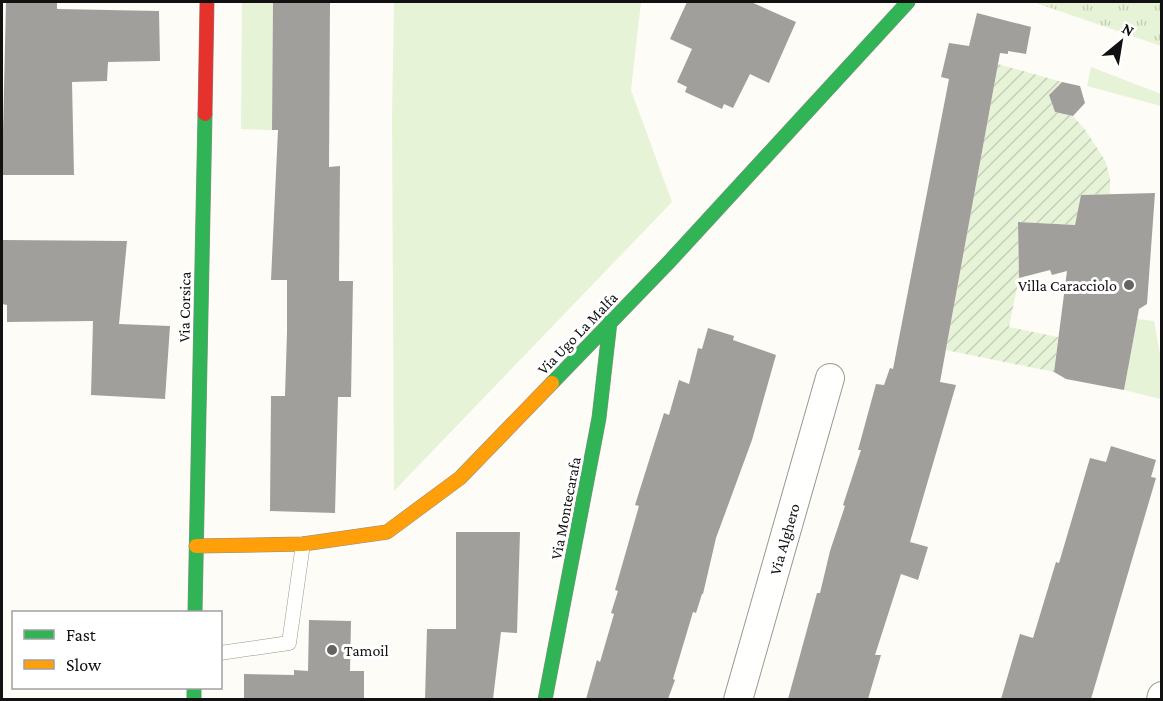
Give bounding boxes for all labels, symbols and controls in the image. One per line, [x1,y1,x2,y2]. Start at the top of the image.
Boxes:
north arrow [1091,12,1151,72]
text: N [1119,19,1137,40]
street label: Via Corsica [175,271,194,343]
place label: Villa Caracciolo [1018,277,1117,294]
marker: Villa Caracciolo [1122,278,1136,292]
street label: Via Ugo La Malfa [534,288,622,379]
street label: Via Montecarafa [547,455,584,561]
street label: Via Alghero [766,501,804,577]
legend [12,611,222,689]
text: Fast [66,625,97,645]
place label: Tamoil [344,642,389,659]
marker: Tamoil [325,643,339,657]
text: Slow [66,655,102,675]

